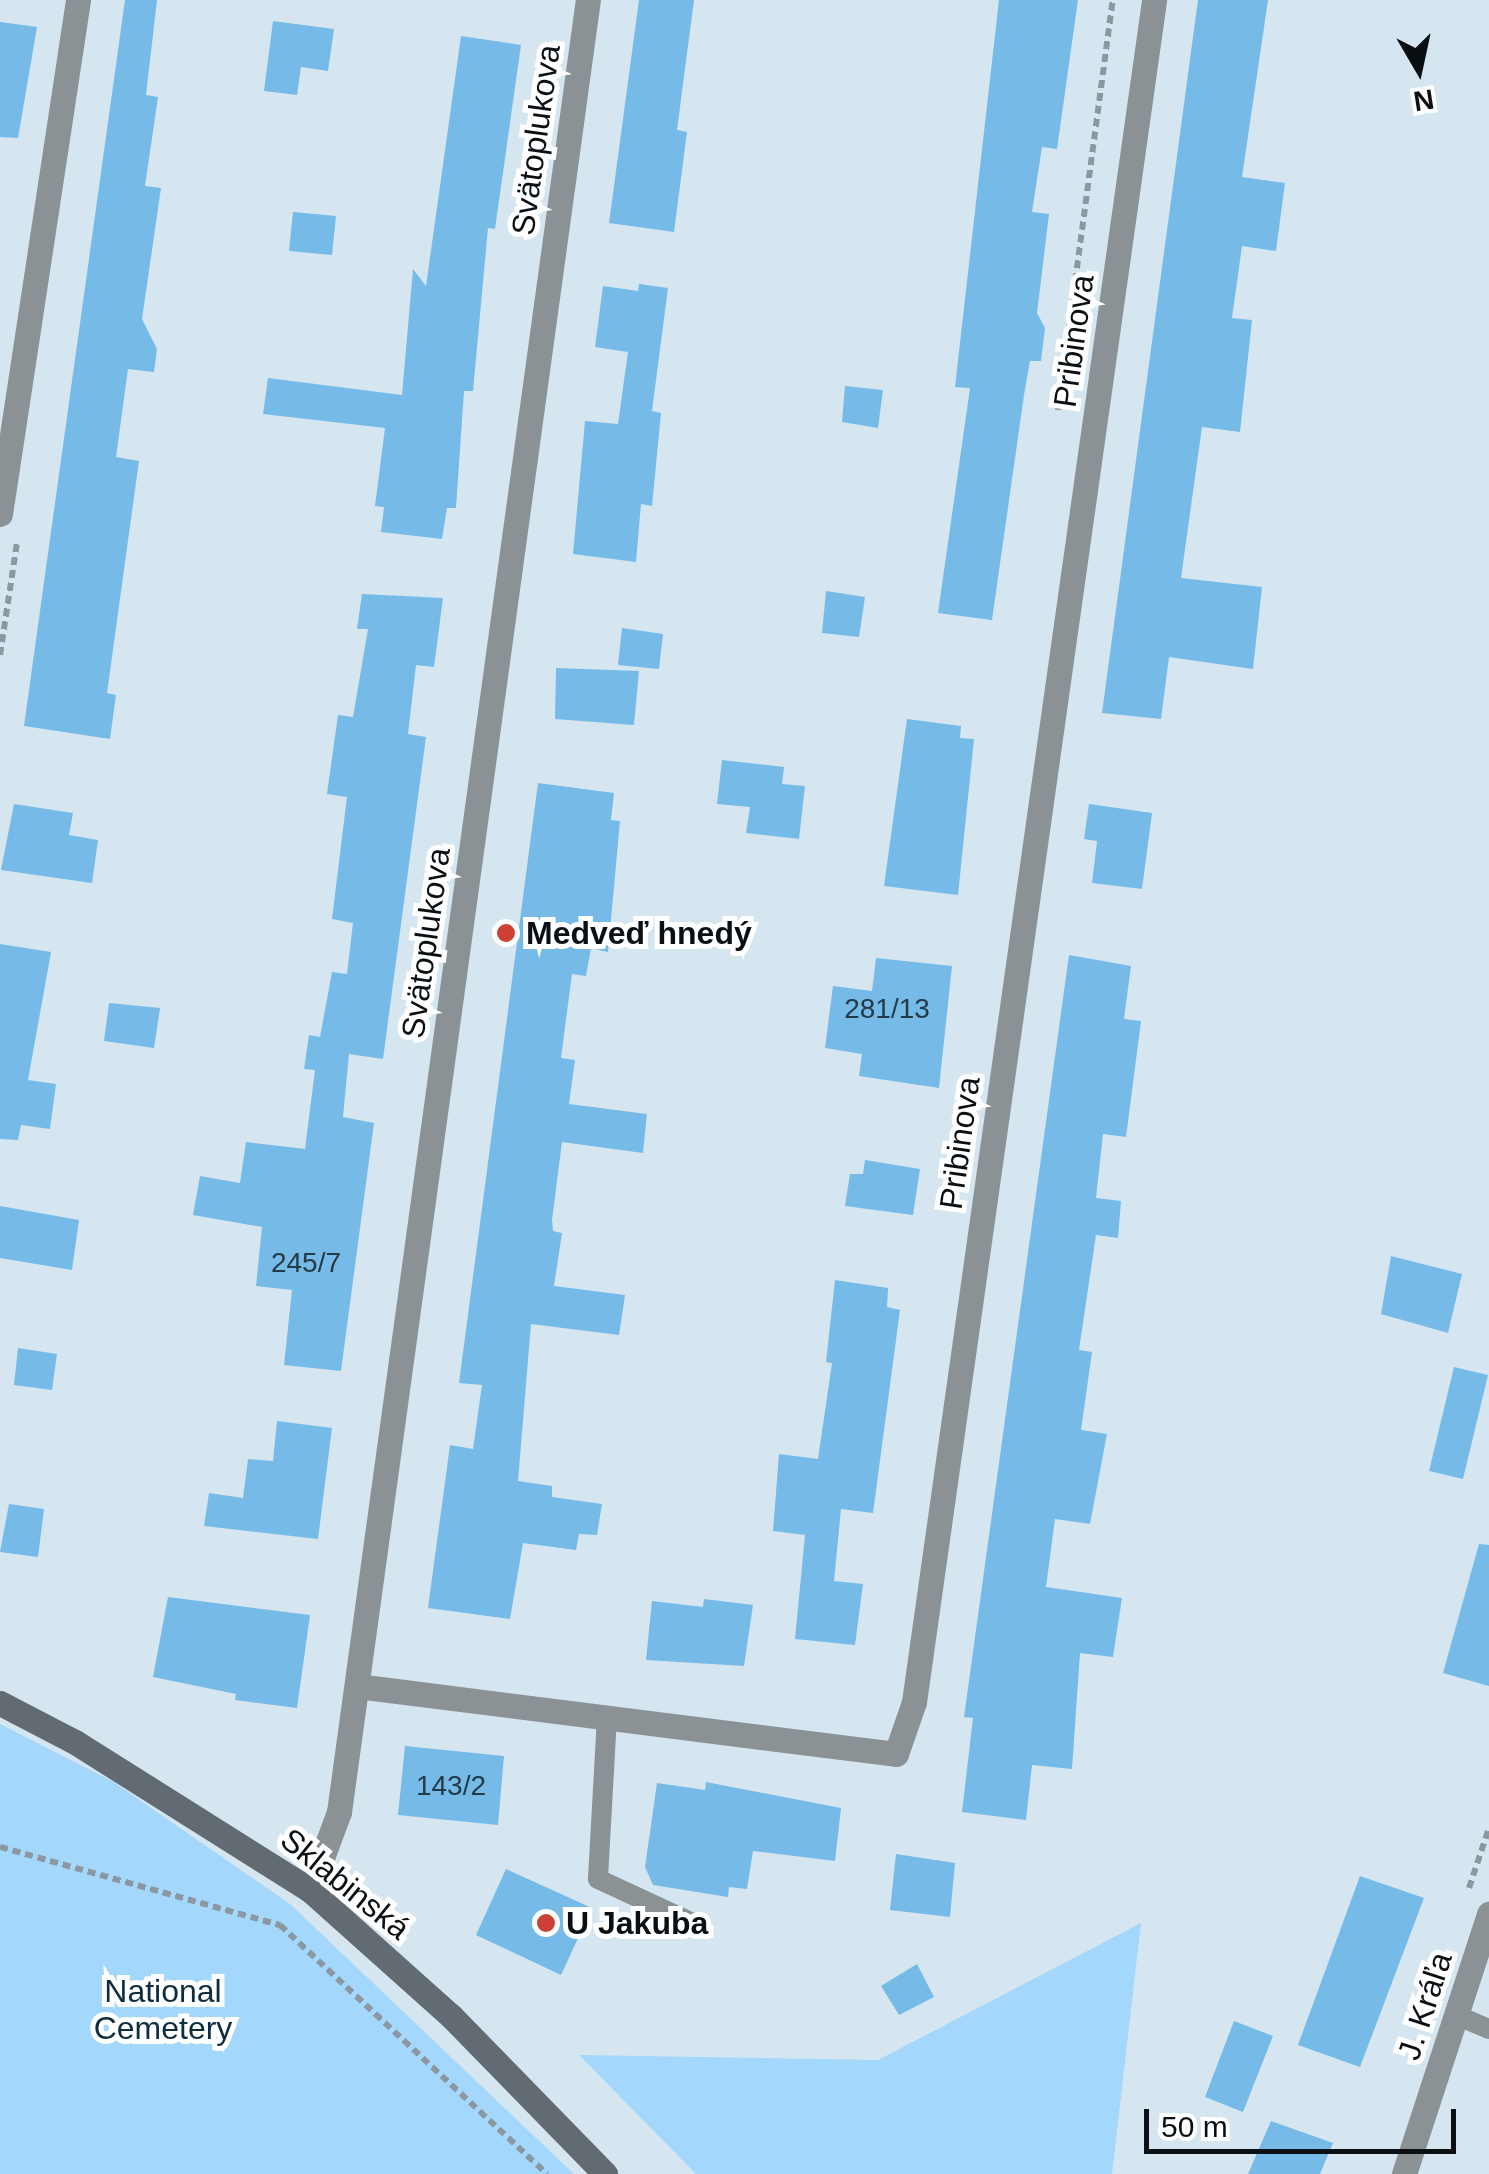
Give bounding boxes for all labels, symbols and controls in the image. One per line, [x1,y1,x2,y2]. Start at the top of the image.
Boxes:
north arrow [1369,20,1469,120]
street label: Svätoplukova [504,42,568,238]
text: N [1411,83,1436,117]
street label: Pribinova [1046,272,1102,410]
street label: Svätoplukova [394,845,458,1041]
place label: Medveď hnedý [526,914,752,952]
marker: Medveď hnedý [495,922,517,944]
house number: 281/13 [844,992,930,1026]
street label: Pribinova [932,1074,988,1212]
house number: 245/7 [271,1246,341,1280]
house number: 143/2 [416,1769,486,1803]
street label: Sklabinská [273,1820,417,1948]
place label: U Jakuba [566,1904,708,1942]
marker: U Jakuba [535,1912,557,1934]
street label: J. Kráľa [1390,1947,1460,2065]
park label: National Cemetery [94,1973,232,2048]
scale bar [1149,2089,1462,2151]
text: 50 m [1161,2110,1228,2143]

